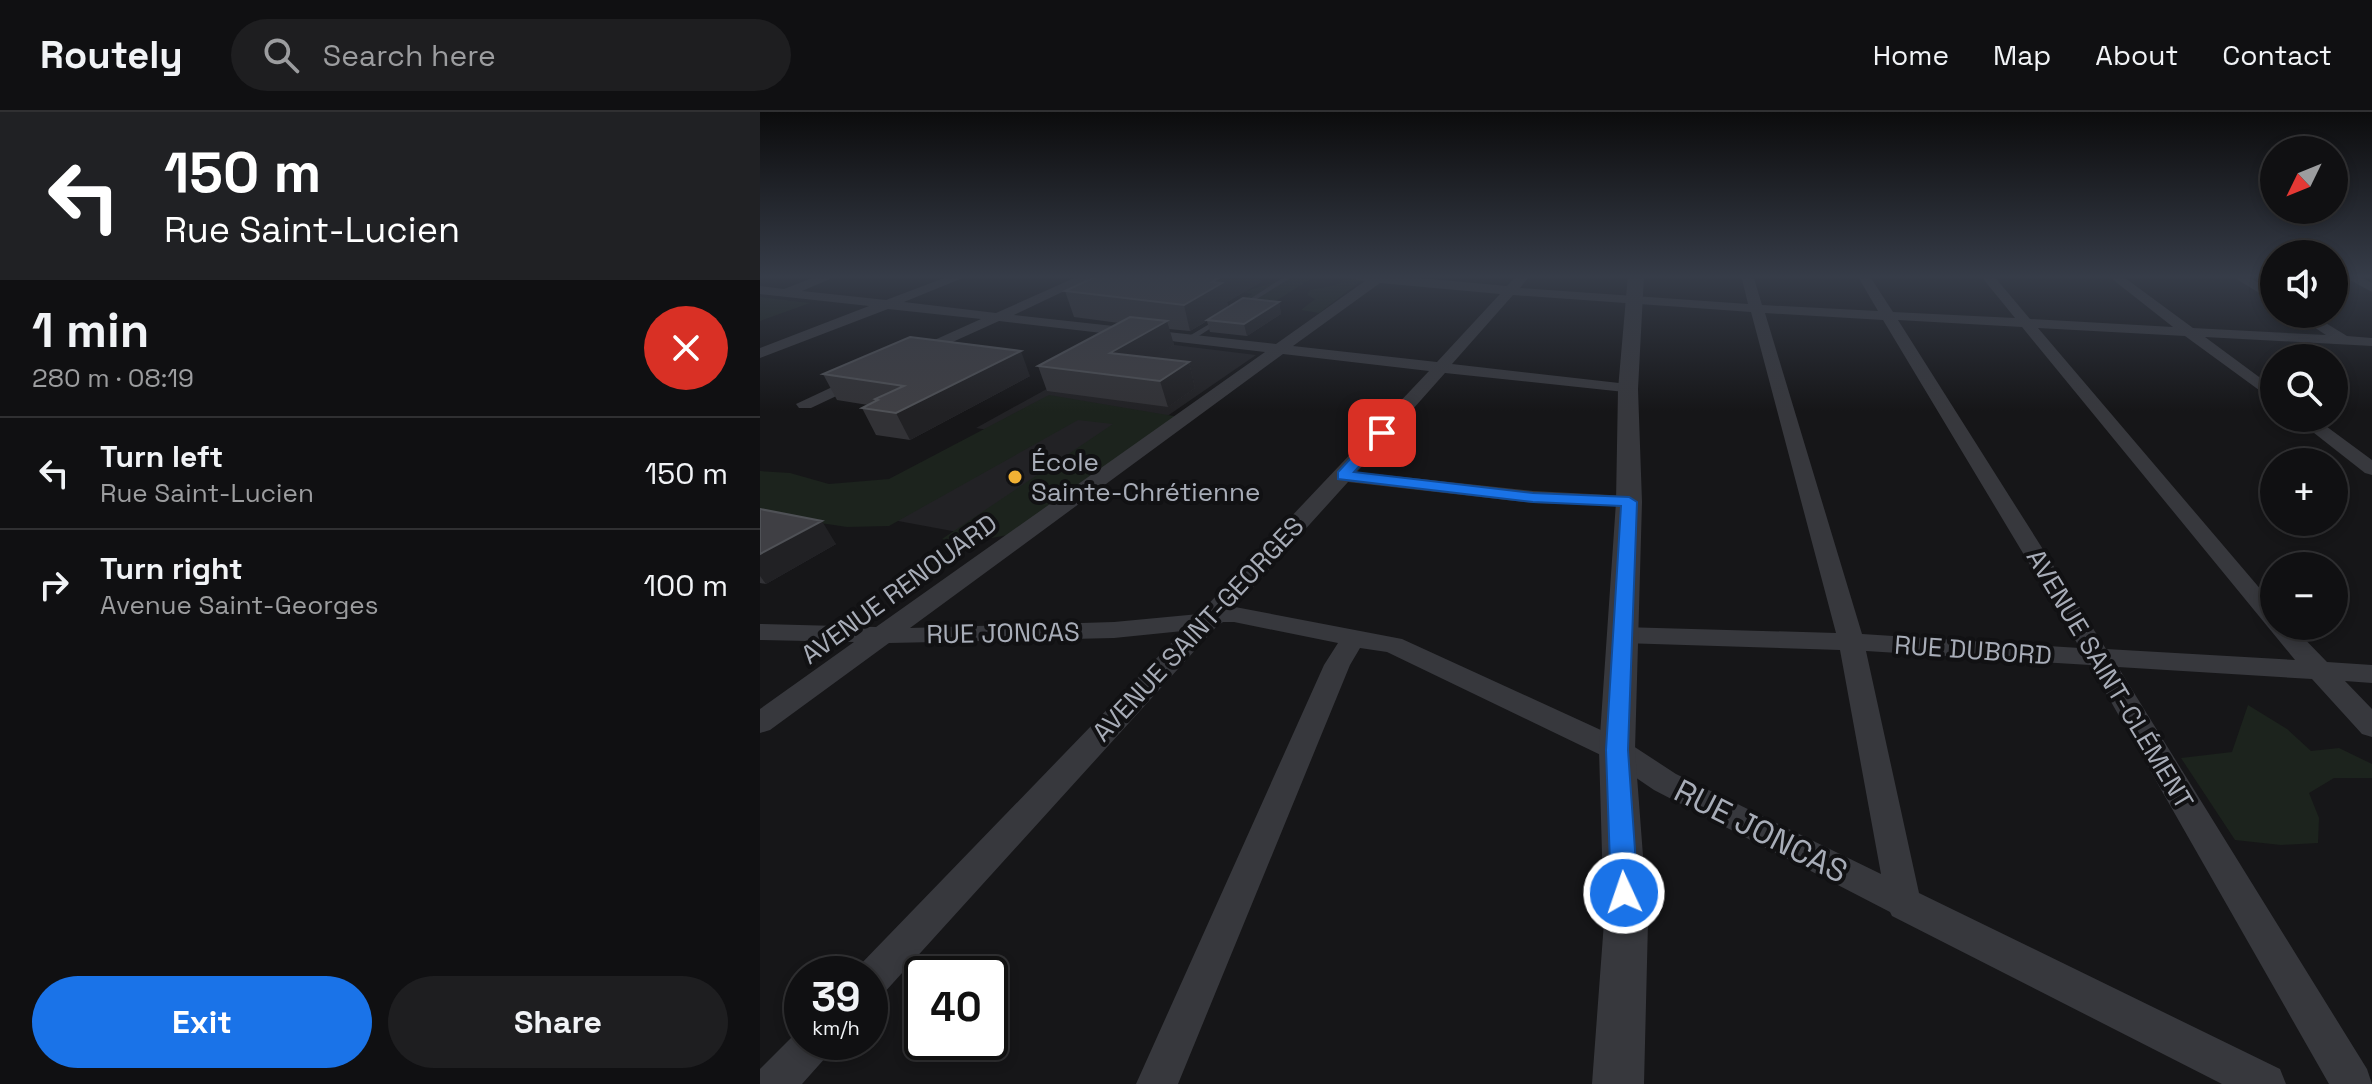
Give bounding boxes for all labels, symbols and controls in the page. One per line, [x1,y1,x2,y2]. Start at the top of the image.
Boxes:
search box [231,19,791,91]
text: Routely [40,31,183,79]
icon: search [259,33,303,77]
text: Search here [323,36,496,75]
text: Home [1873,37,1949,73]
text: Map [1993,37,2051,73]
text: About [2095,37,2178,73]
text: Contact [2222,37,2332,73]
north arrow [2260,136,2348,224]
map controls [2260,136,2348,640]
text: 150 m [164,137,321,208]
icon: left [32,144,136,248]
text: Rue Saint-Lucien [164,207,460,253]
button: sound [2260,240,2348,328]
text: 1 min [32,300,149,361]
button: close [644,306,728,390]
button: search [2260,344,2348,432]
text: 280 m · 08:19 [32,361,194,395]
pin [1348,399,1416,467]
icon: arrive [1360,411,1404,455]
text: Turn left [100,437,223,476]
place label: École Sainte-Chrétienne [1031,445,1260,509]
button: + [2260,448,2348,536]
icon: left [32,451,76,495]
text: 150 m [645,454,728,493]
marker: École Sainte-Chrétienne [1006,468,1024,486]
text: Rue Saint-Lucien [100,476,314,510]
street label: AVENUE RENOUARD [794,506,1004,672]
street label: AVENUE SAINT-GEORGES [1085,509,1311,749]
street label: AVENUE SAINT-CLÉMENT [2019,543,2201,815]
text: Turn right [100,549,243,588]
button: − [2260,552,2348,640]
icon: right [32,563,76,607]
text: 100 m [643,566,728,605]
text: Avenue Saint-Georges [100,588,378,622]
street label: RUE JONCAS [926,615,1080,651]
street label: RUE DUBORD [1893,628,2053,672]
street label: RUE JONCAS [1668,770,1854,892]
position arrow [1582,851,1666,935]
speed limit sign: 40 [904,956,1008,1060]
text: 39 [811,972,861,1023]
button: Exit [32,976,372,1068]
button: Share [388,976,728,1068]
text: km/h [812,1015,860,1041]

